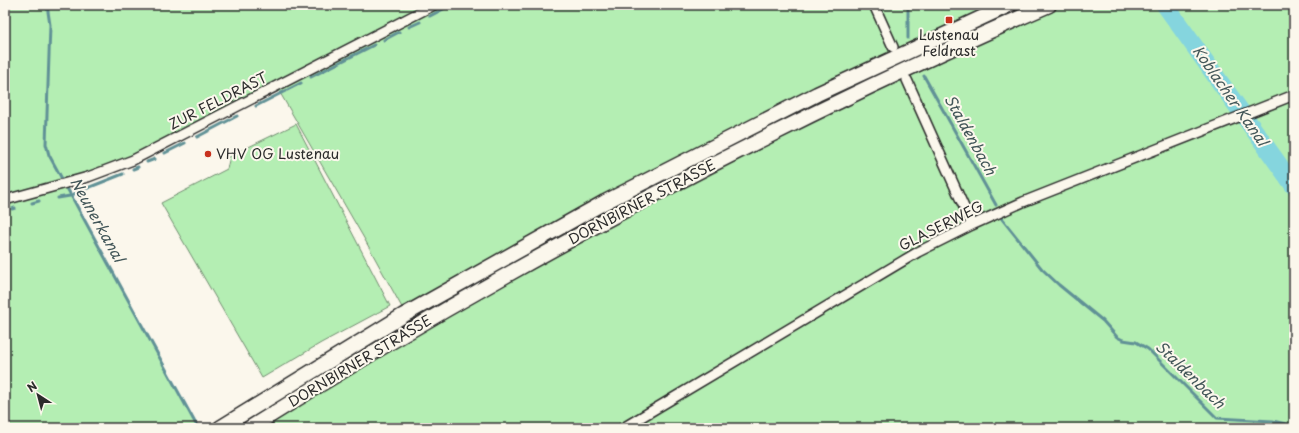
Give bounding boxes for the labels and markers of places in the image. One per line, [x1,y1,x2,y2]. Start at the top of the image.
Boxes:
marker: Lustenau Feldrast [944,15,954,25]
place label: Lustenau Feldrast [919,24,979,61]
place label: VHV OG Lustenau [216,143,339,164]
marker: VHV OG Lustenau [203,149,213,159]

